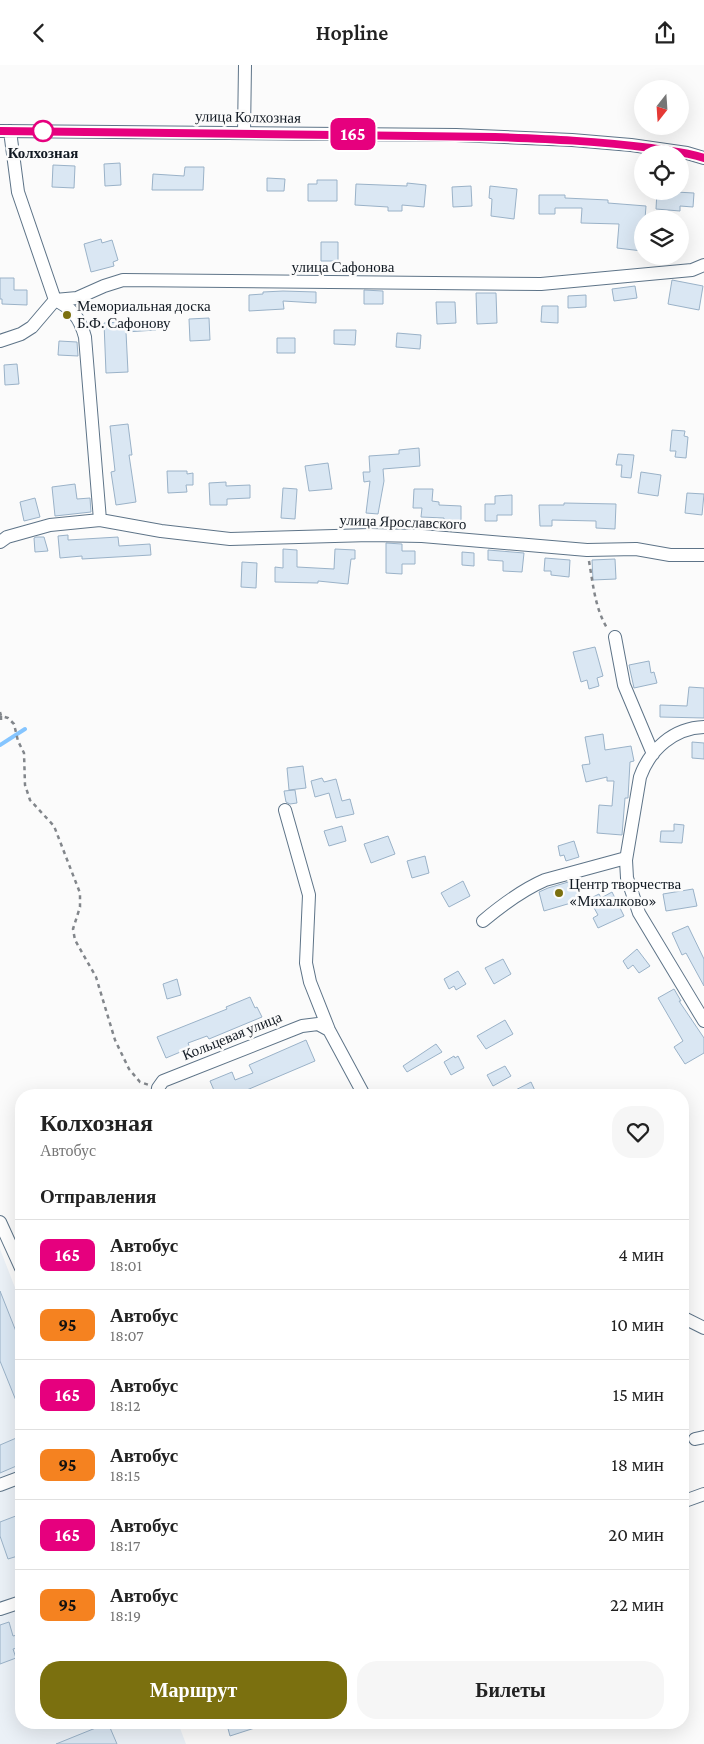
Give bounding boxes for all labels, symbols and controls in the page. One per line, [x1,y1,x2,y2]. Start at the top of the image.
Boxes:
icon: back [25,19,53,47]
icon: share [651,19,679,47]
text: Hopline [316,20,388,45]
north arrow [634,80,689,135]
map controls [634,80,689,265]
street label: улица Колхозная [195,108,301,126]
line badge: 165 [324,118,382,150]
marker: Колхозная [32,120,54,142]
text: 165 [340,124,366,144]
place label: Колхозная [8,145,78,161]
button: locate [634,145,689,200]
button: layers [634,210,689,265]
street label: улица Сафонова [292,259,395,275]
place label: Мемориальная доска Б.Ф. Сафонову [77,298,211,331]
marker: Мемориальная доска Б.Ф. Сафонову [61,309,73,321]
street label: улица Ярославского [339,512,467,532]
place label: Центр творчества «Михалково» [569,876,681,909]
marker: Центр творчества «Михалково» [553,887,565,899]
street label: Кольцевая улица [180,1009,284,1063]
button: heart [612,1106,664,1158]
text: Колхозная [40,1109,153,1136]
text: Автобус [40,1142,96,1159]
text: Отправления [40,1186,156,1207]
text: Автобус [110,1235,178,1256]
text: 4 мин [618,1244,664,1265]
text: 165 [55,1245,80,1265]
text: 18:01 [110,1257,142,1274]
text: Автобус [110,1305,178,1326]
text: 10 мин [611,1314,664,1335]
text: 95 [58,1315,77,1335]
text: 18:07 [110,1327,144,1344]
text: Автобус [110,1375,178,1396]
text: 15 мин [613,1384,664,1405]
text: 165 [55,1385,80,1405]
text: 18:12 [110,1397,141,1414]
text: Автобус [110,1445,178,1466]
text: 18 мин [612,1454,664,1475]
text: 95 [58,1455,77,1475]
text: 18:15 [110,1467,140,1484]
text: Автобус [110,1515,178,1536]
text: 20 мин [608,1524,664,1545]
text: 165 [55,1525,80,1545]
text: 18:17 [110,1537,140,1554]
text: Автобус [110,1585,178,1606]
text: 22 мин [610,1594,664,1615]
text: 95 [58,1595,77,1615]
text: 18:19 [110,1607,141,1624]
button: Маршрут [40,1661,347,1719]
button: Билеты [357,1661,664,1719]

